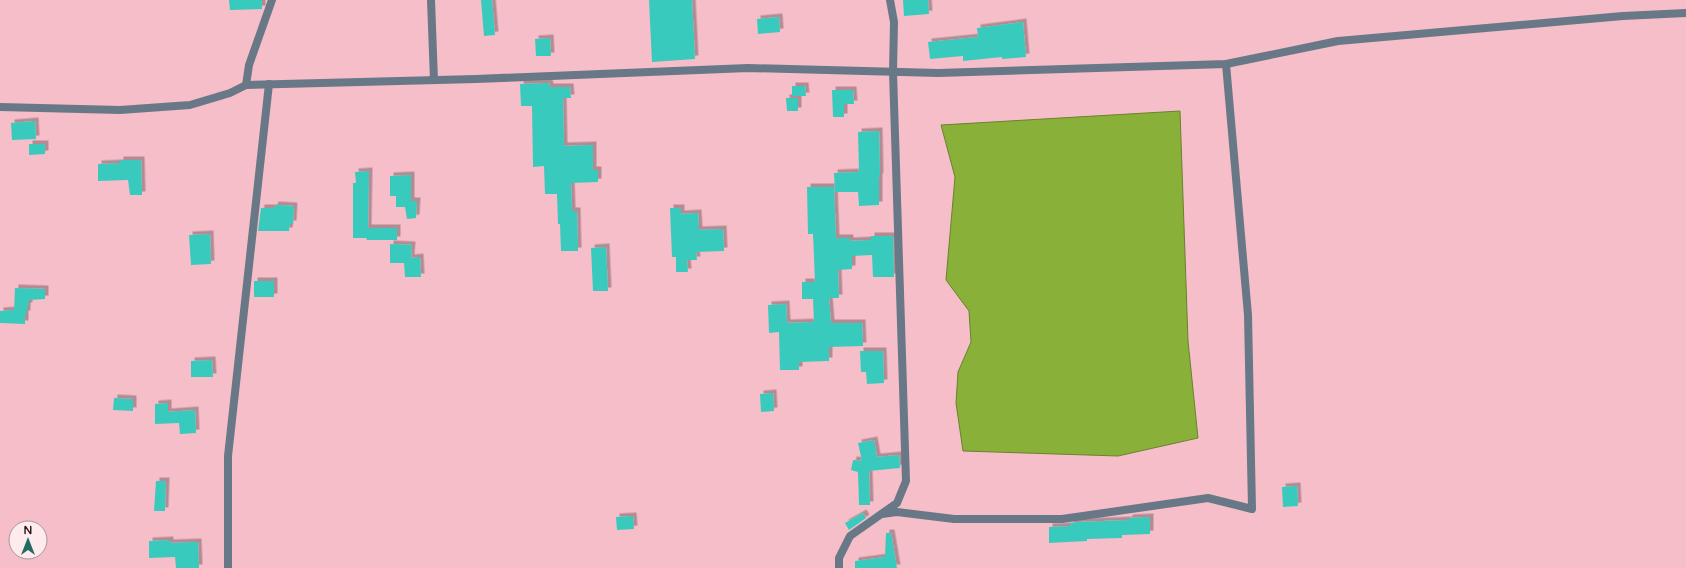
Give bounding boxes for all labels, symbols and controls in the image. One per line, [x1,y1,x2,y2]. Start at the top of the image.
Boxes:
north arrow [8,520,48,560]
text: N [24,524,32,537]

